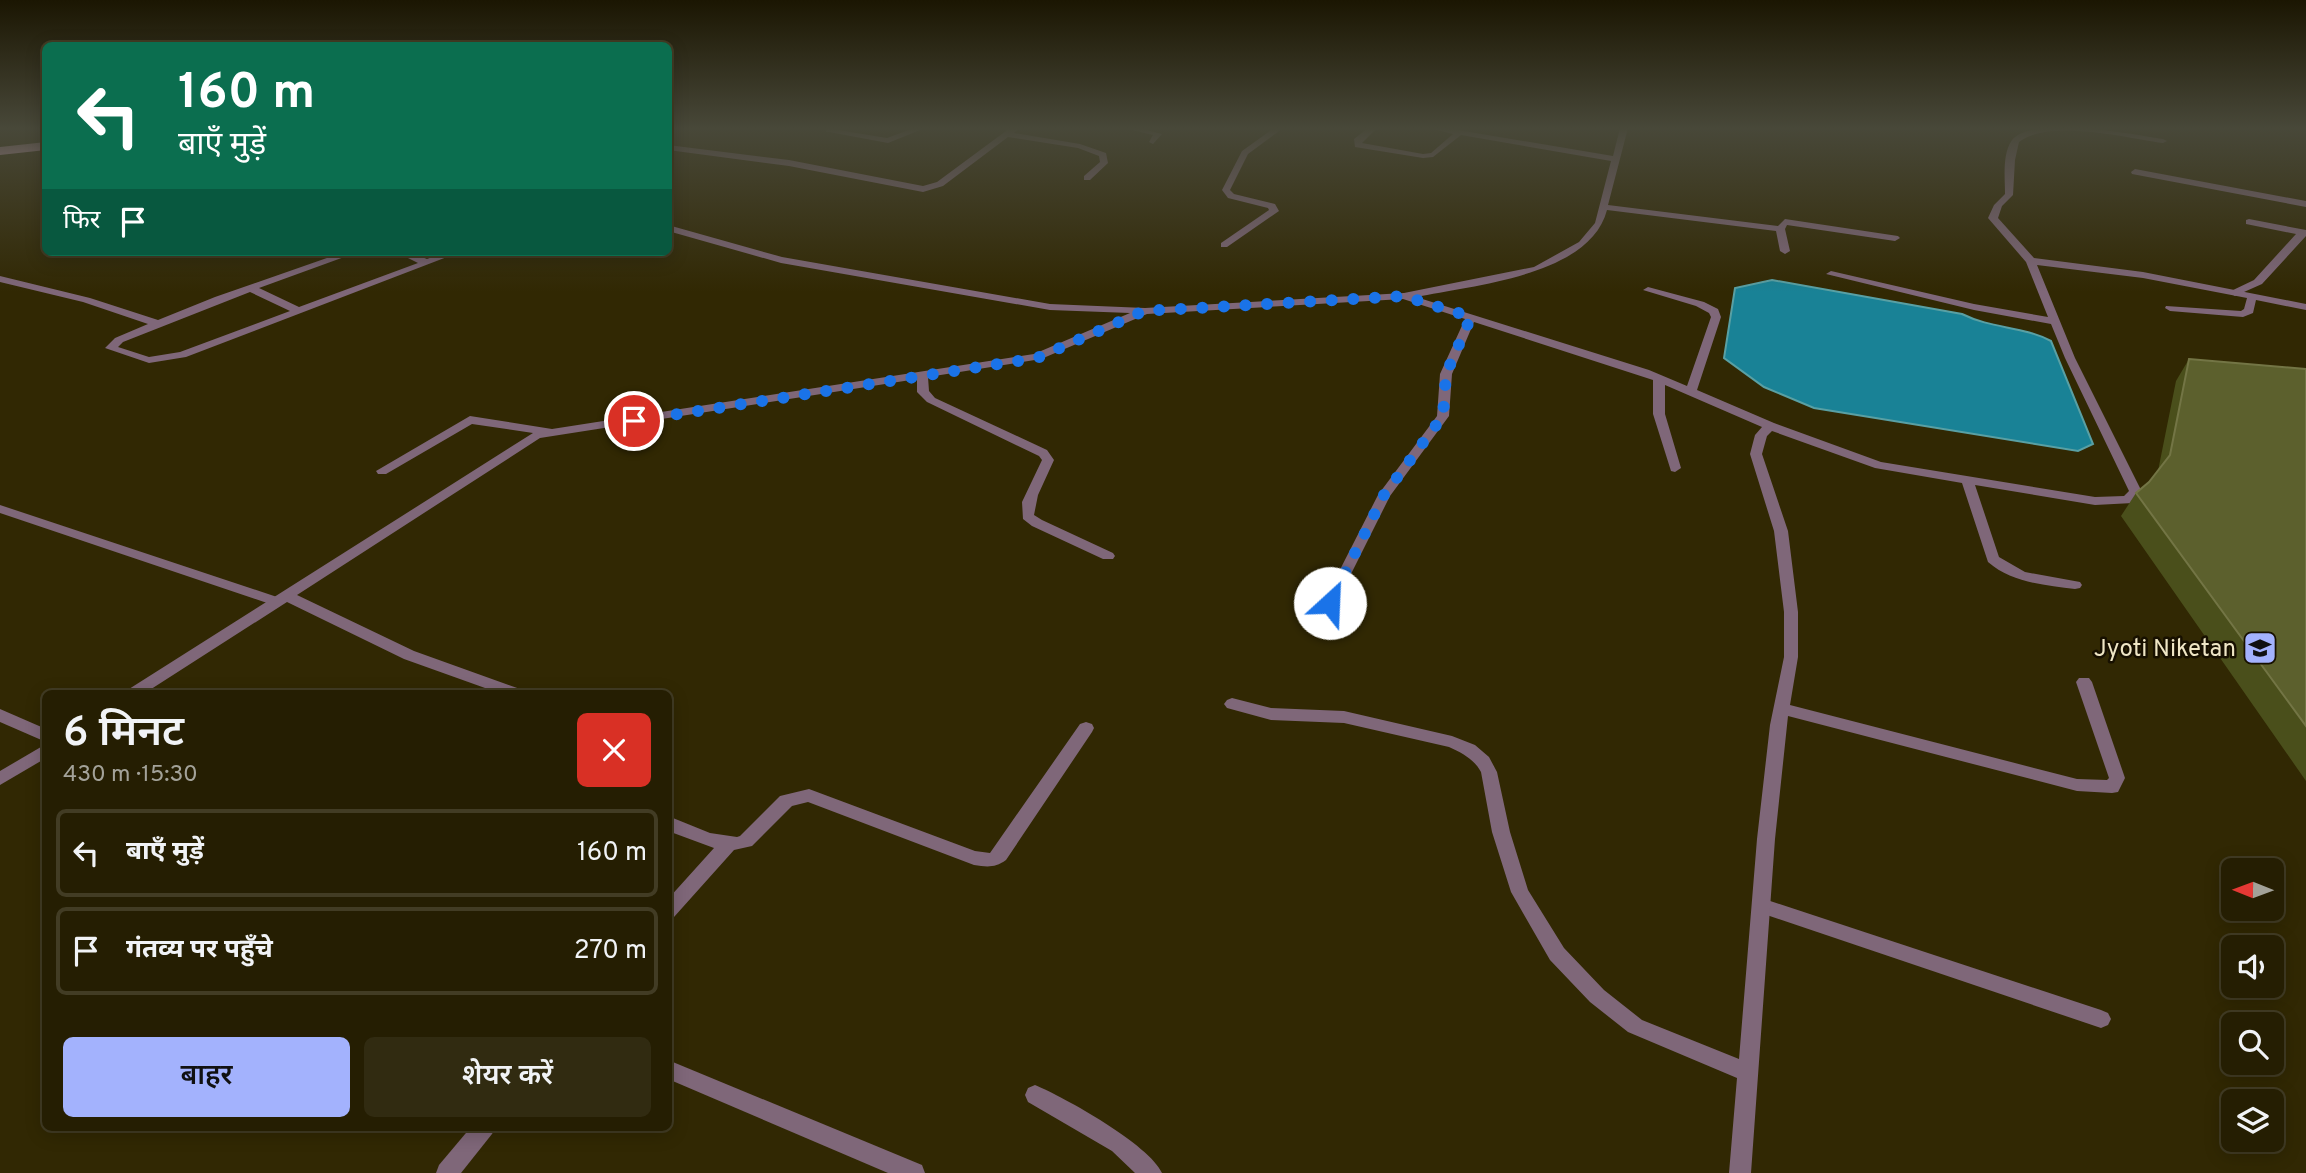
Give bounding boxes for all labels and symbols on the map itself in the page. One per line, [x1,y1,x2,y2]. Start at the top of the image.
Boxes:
pin [604,391,664,451]
position arrow [1293,566,1367,640]
school or university icon: Jyoti Niketan [2241,629,2279,667]
place label: Jyoti Niketan [2094,635,2236,665]
north arrow [2221,858,2284,920]

